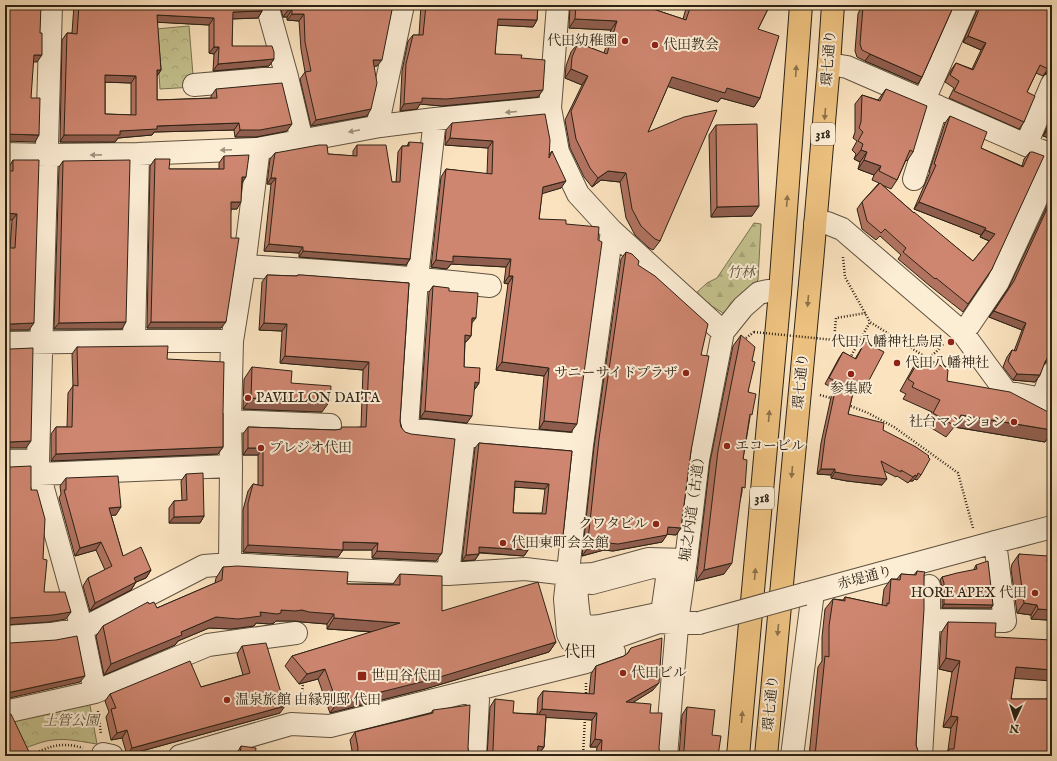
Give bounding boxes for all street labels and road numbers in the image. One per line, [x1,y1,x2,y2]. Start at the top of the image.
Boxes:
street label: 環七通り [818,29,840,87]
road number: 318 [811,123,835,145]
street label: 環七通り [790,352,812,410]
street label: 堀之内道（古道） [676,449,710,563]
road number: 318 [750,487,774,509]
street label: 赤堤通り [836,562,894,594]
street label: 環七通り [760,674,782,732]

